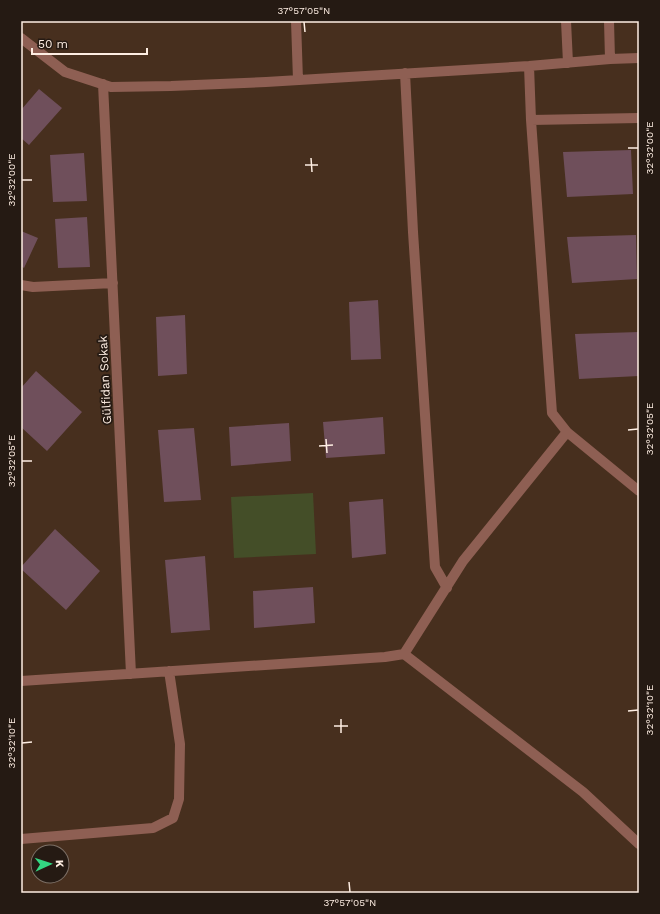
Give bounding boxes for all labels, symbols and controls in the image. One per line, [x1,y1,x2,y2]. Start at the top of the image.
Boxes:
text: 37°57'05"N [278,5,330,16]
scale bar [32,30,147,56]
text: 50 m [38,37,68,51]
text: 32°32'00"E [644,121,655,175]
text: 32°32'00"E [6,153,17,207]
street label: Gülfidan Sokak [96,335,114,425]
text: 32°32'05"E [644,403,655,455]
text: 32°32'05"E [6,435,17,487]
text: 32°32'10"E [644,685,655,735]
text: 32°32'10"E [6,718,17,768]
north arrow [30,844,70,884]
text: K [53,859,66,868]
text: 37°57'05"N [324,897,376,908]

